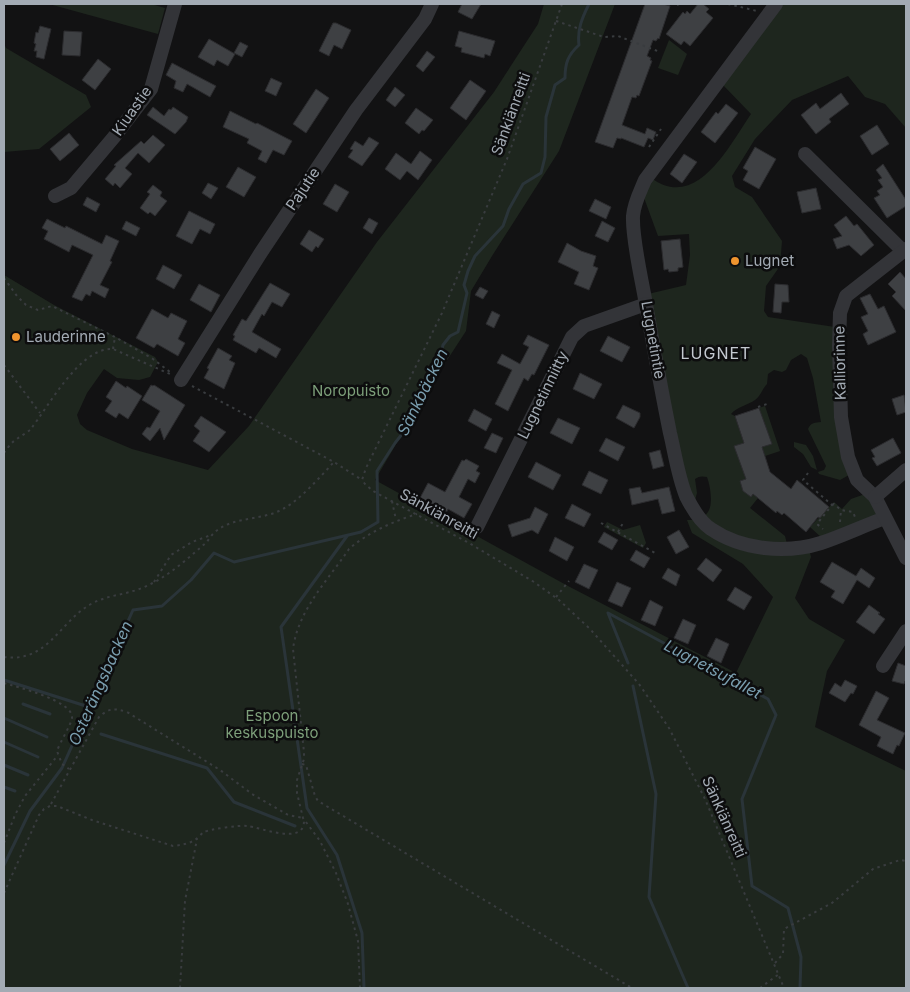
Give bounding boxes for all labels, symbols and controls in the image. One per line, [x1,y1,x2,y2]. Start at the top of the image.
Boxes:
street label: Sänkiänreitti [487,70,534,158]
street label: Kiuastie [108,82,156,139]
street label: Pajutie [281,164,324,214]
place label: Lugnet [745,251,794,270]
marker: Lugnet [729,255,741,267]
street label: Lugnetintie [637,299,670,380]
street label: Kalliorinne [829,326,850,400]
place label: Lauderinne [26,327,106,346]
marker: Lauderinne [10,331,22,343]
district label: LUGNET [681,343,751,363]
water label: Sänkbäcken [392,345,452,439]
street label: Lugnetinniitty [513,347,572,442]
park label: Noropuisto [312,381,390,400]
street label: Sänkiänreitti [397,484,482,543]
water label: Osterängsbacken [64,618,136,748]
water label: Lugnetsufallet [661,635,766,703]
park label: Espoon keskuspuisto [226,706,318,742]
street label: Sänkiänreitti [698,773,751,860]

